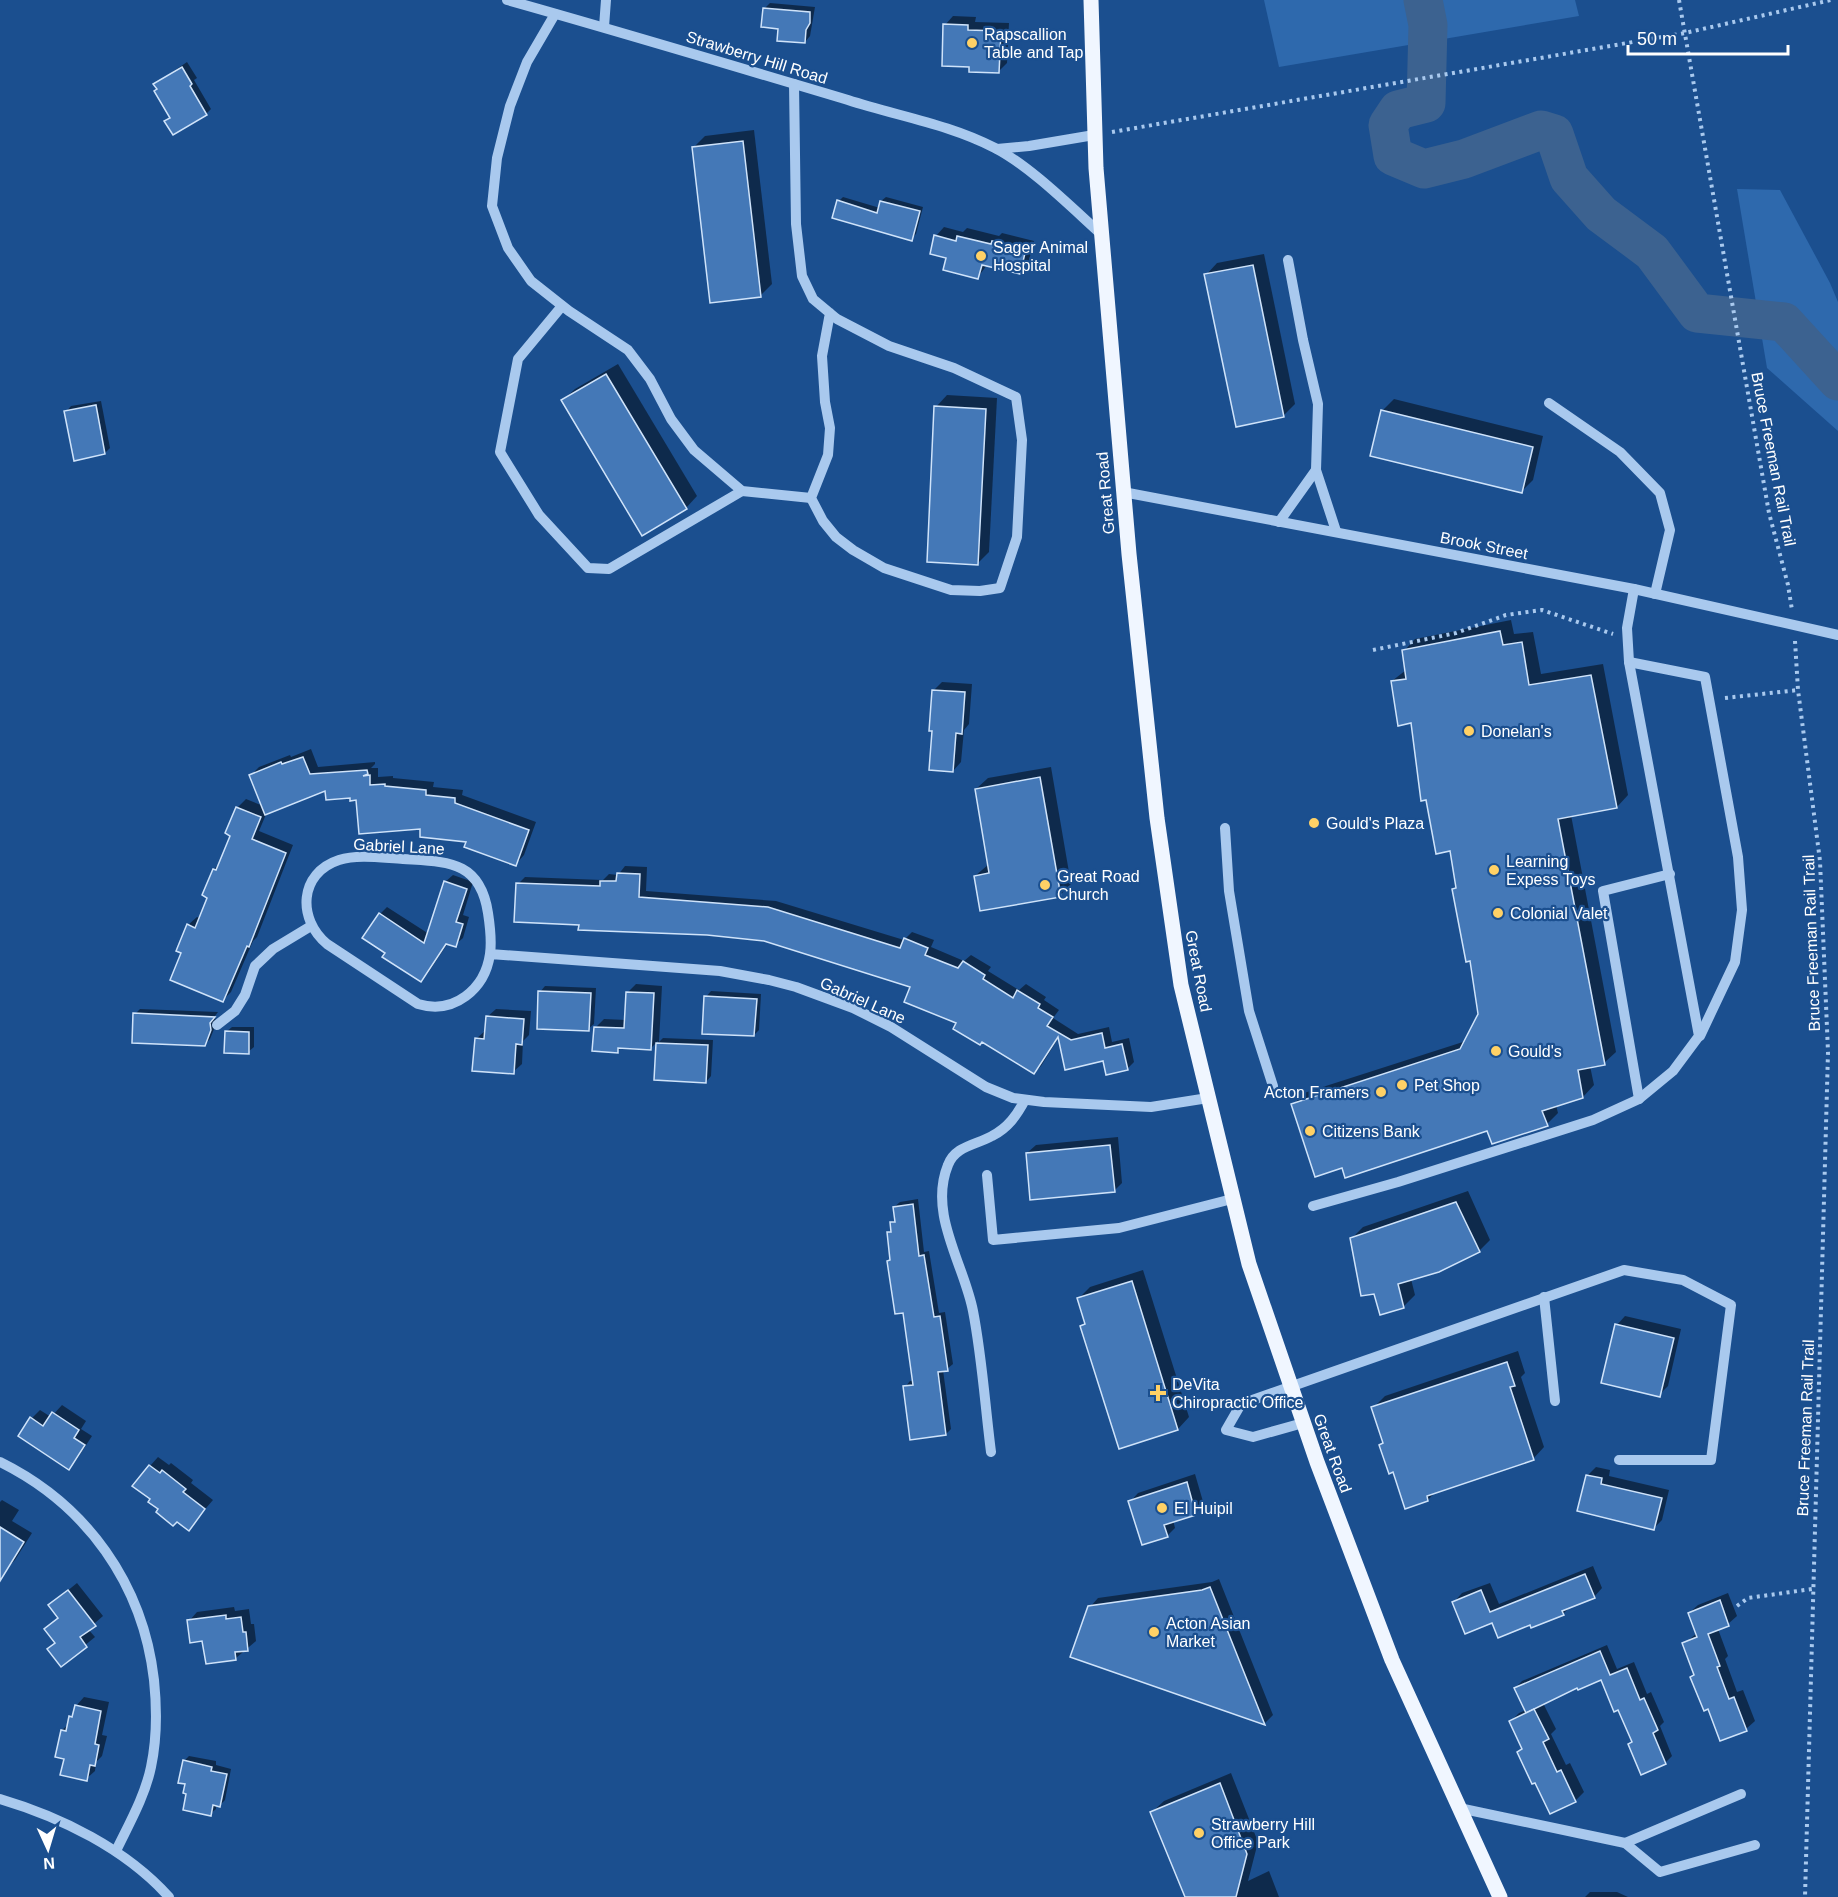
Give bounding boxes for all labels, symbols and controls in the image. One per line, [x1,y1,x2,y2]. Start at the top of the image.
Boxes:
scale bar [1628,18,1788,56]
place label: Rapscallion Table and Tap [984,26,1083,61]
street label: Strawberry Hill Road [684,28,829,87]
text: 50 m [1637,29,1677,49]
marker: Rapscallion Table and Tap [965,36,979,50]
place label: Sager Animal Hospital [993,239,1088,274]
marker: Sager Animal Hospital [974,249,988,263]
street label: Bruce Freeman Rail Trail [1748,371,1799,548]
street label: Great Road [1093,451,1118,535]
street label: Brook Street [1439,529,1530,562]
place label: Donelan's [1481,723,1552,740]
marker: Donelan's [1462,724,1476,738]
place label: Gould's Plaza [1326,815,1424,832]
marker: Gould's Plaza [1307,816,1321,830]
street label: Gabriel Lane [353,836,445,857]
place label: Learning Expess Toys [1506,853,1596,888]
street label: Bruce Freeman Rail Trail [1800,854,1823,1032]
marker: Learning Expess Toys [1487,863,1501,877]
place label: Great Road Church [1057,868,1140,903]
marker: Great Road Church [1038,878,1052,892]
place label: Colonial Valet [1510,905,1608,922]
marker: Colonial Valet [1491,906,1505,920]
street label: Great Road [1182,929,1215,1013]
street label: Gabriel Lane [817,974,908,1027]
place label: Gould's [1508,1043,1562,1060]
marker: Gould's [1489,1044,1503,1058]
place label: Pet Shop [1414,1077,1480,1094]
marker: Pet Shop [1395,1078,1409,1092]
place label: Acton Framers [1264,1084,1369,1101]
marker: Acton Framers [1374,1085,1388,1099]
place label: Citizens Bank [1322,1123,1421,1140]
marker: Citizens Bank [1303,1124,1317,1138]
street label: Bruce Freeman Rail Trail [1794,1339,1817,1517]
place label: DeVita Chiropractic Office [1172,1376,1303,1411]
marker: DeVita Chiropractic Office [1149,1384,1167,1402]
street label: Great Road [1310,1411,1355,1495]
place label: El Huipil [1174,1500,1233,1517]
marker: El Huipil [1155,1501,1169,1515]
place label: Acton Asian Market [1166,1615,1251,1650]
marker: Acton Asian Market [1147,1625,1161,1639]
place label: Strawberry Hill Office Park [1211,1816,1315,1851]
north arrow [18,1819,78,1879]
marker: Strawberry Hill Office Park [1192,1826,1206,1840]
text: N [43,1855,55,1872]

